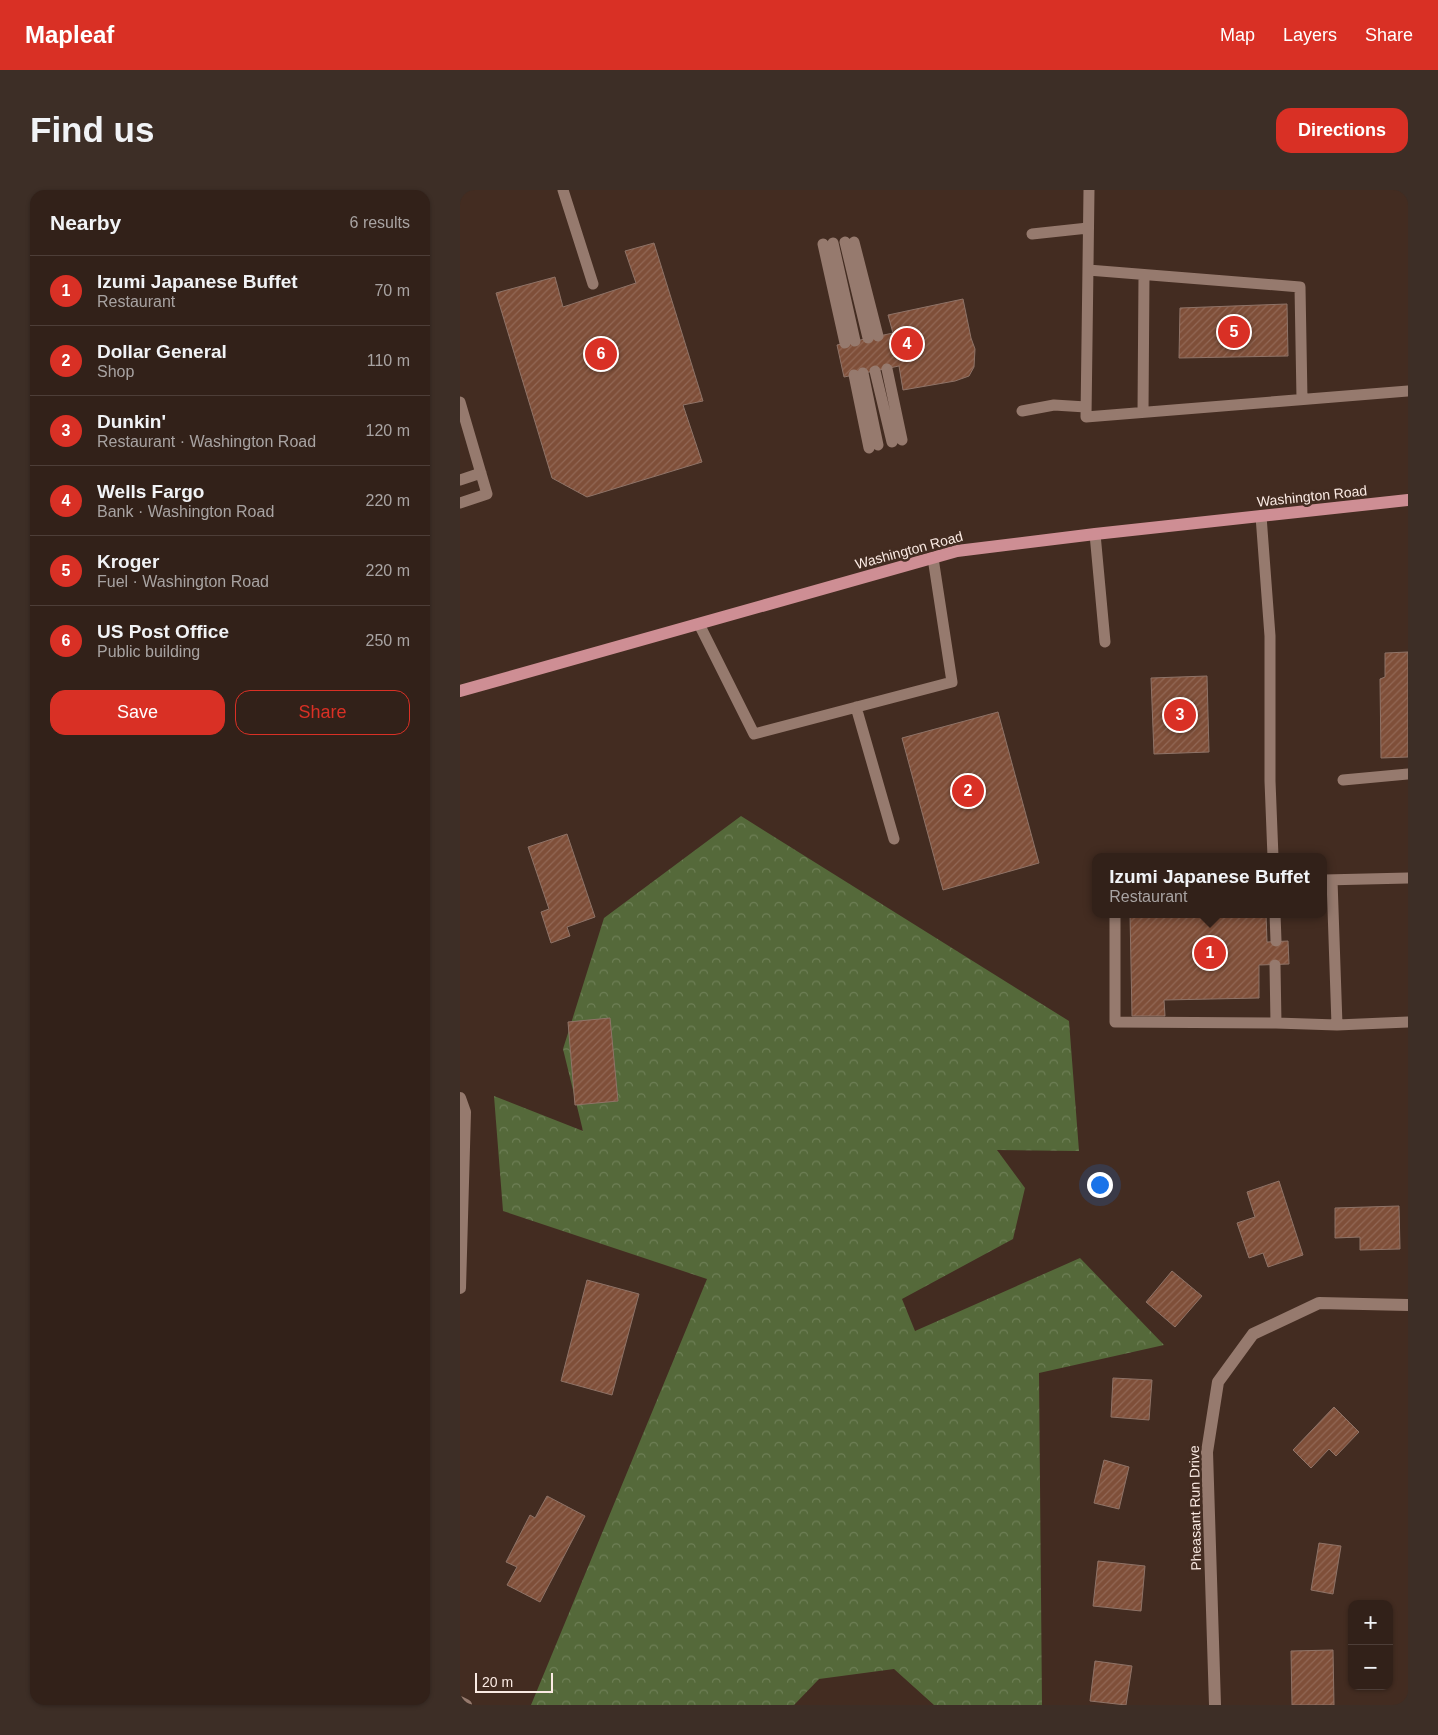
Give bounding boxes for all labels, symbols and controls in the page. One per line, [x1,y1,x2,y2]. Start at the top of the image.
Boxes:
text: Mapleaf [25,21,114,48]
text: Map [1220,25,1255,45]
text: Layers [1283,25,1337,45]
text: Share [1365,25,1413,45]
button: Directions [1276,108,1408,153]
text: Find us [30,110,154,149]
text: Nearby [50,211,121,234]
text: 6 results [350,214,410,231]
text: Izumi Japanese Buffet [97,271,298,292]
text: 1 [62,282,70,299]
text: 70 m [374,282,410,299]
text: Restaurant [97,293,175,310]
pin: 5 [1218,313,1250,351]
pin: 4 [891,325,923,363]
pin: 6 [585,335,617,373]
text: Dollar General [97,341,227,362]
text: 2 [62,352,70,369]
text: 110 m [367,352,410,369]
text: Shop [97,363,134,380]
text: Dunkin' [97,411,166,432]
text: 3 [62,422,70,439]
text: 120 m [366,422,410,439]
text: Restaurant · Washington Road [97,433,316,450]
text: Wells Fargo [97,481,204,502]
street label: Washington Road [1256,482,1368,510]
text: 4 [62,492,70,509]
text: 220 m [366,492,410,509]
text: Bank · Washington Road [97,503,274,520]
street label: Washington Road [853,528,965,572]
text: Kroger [97,551,159,572]
text: 5 [62,562,70,579]
text: 220 m [366,562,410,579]
text: Fuel · Washington Road [97,573,269,590]
text: US Post Office [97,621,229,642]
text: 6 [62,632,70,649]
text: 250 m [366,632,410,649]
text: Public building [97,643,200,660]
button: Save [50,690,225,735]
button: Share [235,690,410,735]
pin: 3 [1164,696,1196,734]
pin: 2 [952,772,984,810]
popup [1092,853,1327,918]
text: Izumi Japanese Buffet [1109,866,1310,887]
text: Restaurant [1109,888,1187,905]
pin: 1 [1194,934,1226,972]
your location [1087,1172,1113,1198]
street label: Pheasant Run Drive [1186,1445,1204,1571]
map controls [1348,1600,1393,1690]
button: + [1348,1600,1393,1645]
button: − [1348,1645,1393,1690]
scale bar [475,1670,552,1693]
text: 20 m [482,1674,513,1690]

